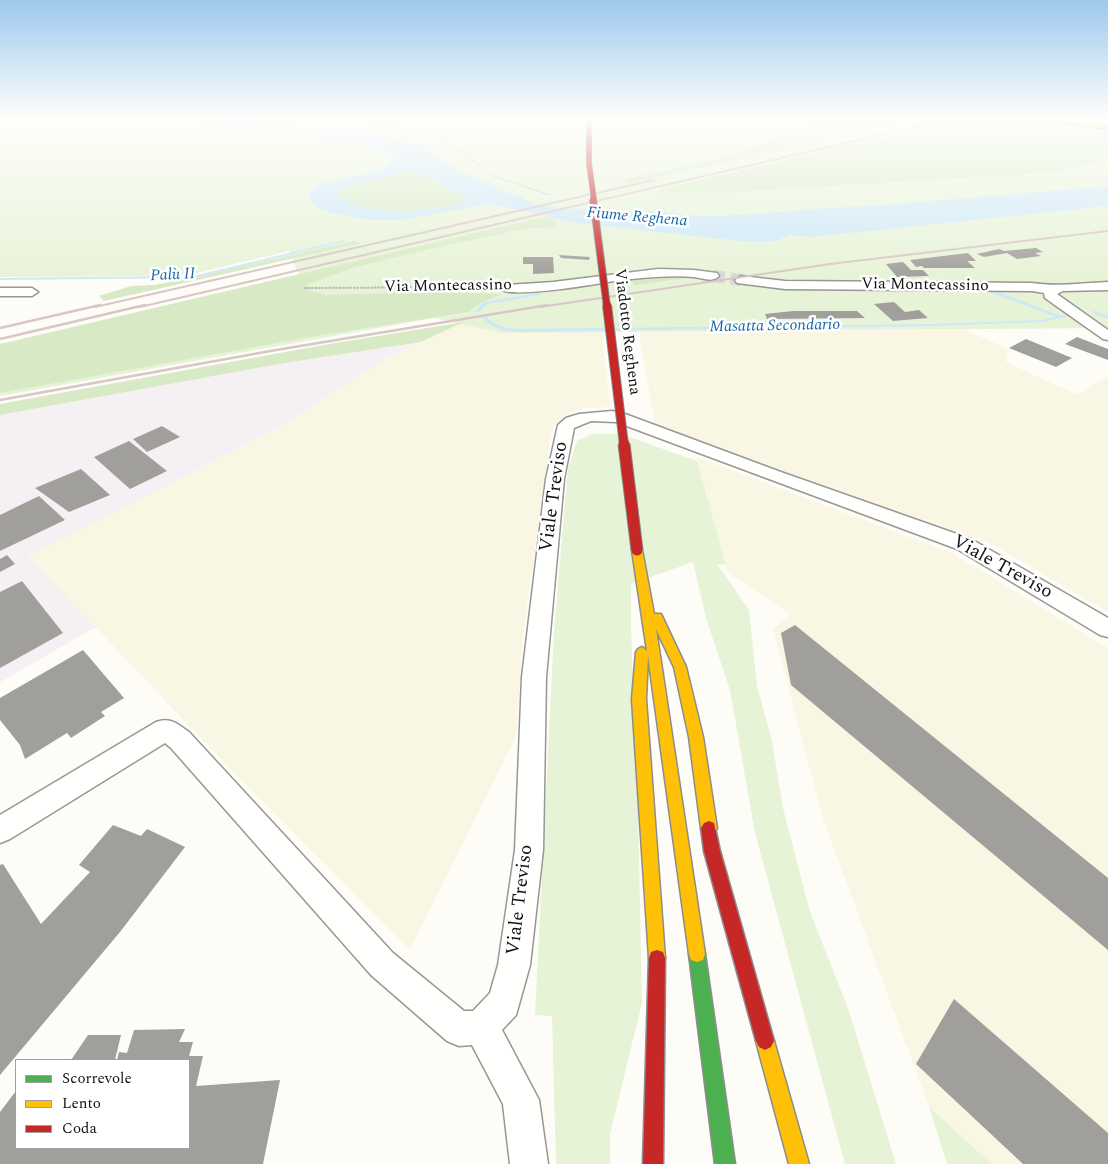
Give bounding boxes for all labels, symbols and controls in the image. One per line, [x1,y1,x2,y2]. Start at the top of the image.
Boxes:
water label: Fiume Reghena [586,204,688,232]
water label: Palù II [150,265,196,287]
street label: Viadotto Reghena [609,268,643,396]
street label: Via Montecassino [861,275,989,297]
street label: Via Montecassino [384,276,512,298]
water label: Masatta Secondario [709,316,841,338]
street label: Viale Treviso [536,440,574,554]
street label: Viale Treviso [948,531,1056,605]
street label: Viale Treviso [503,843,539,957]
legend [15,1059,190,1149]
text: Scorrevole [62,1067,132,1090]
text: Lento [62,1092,101,1115]
text: Coda [62,1117,97,1140]

